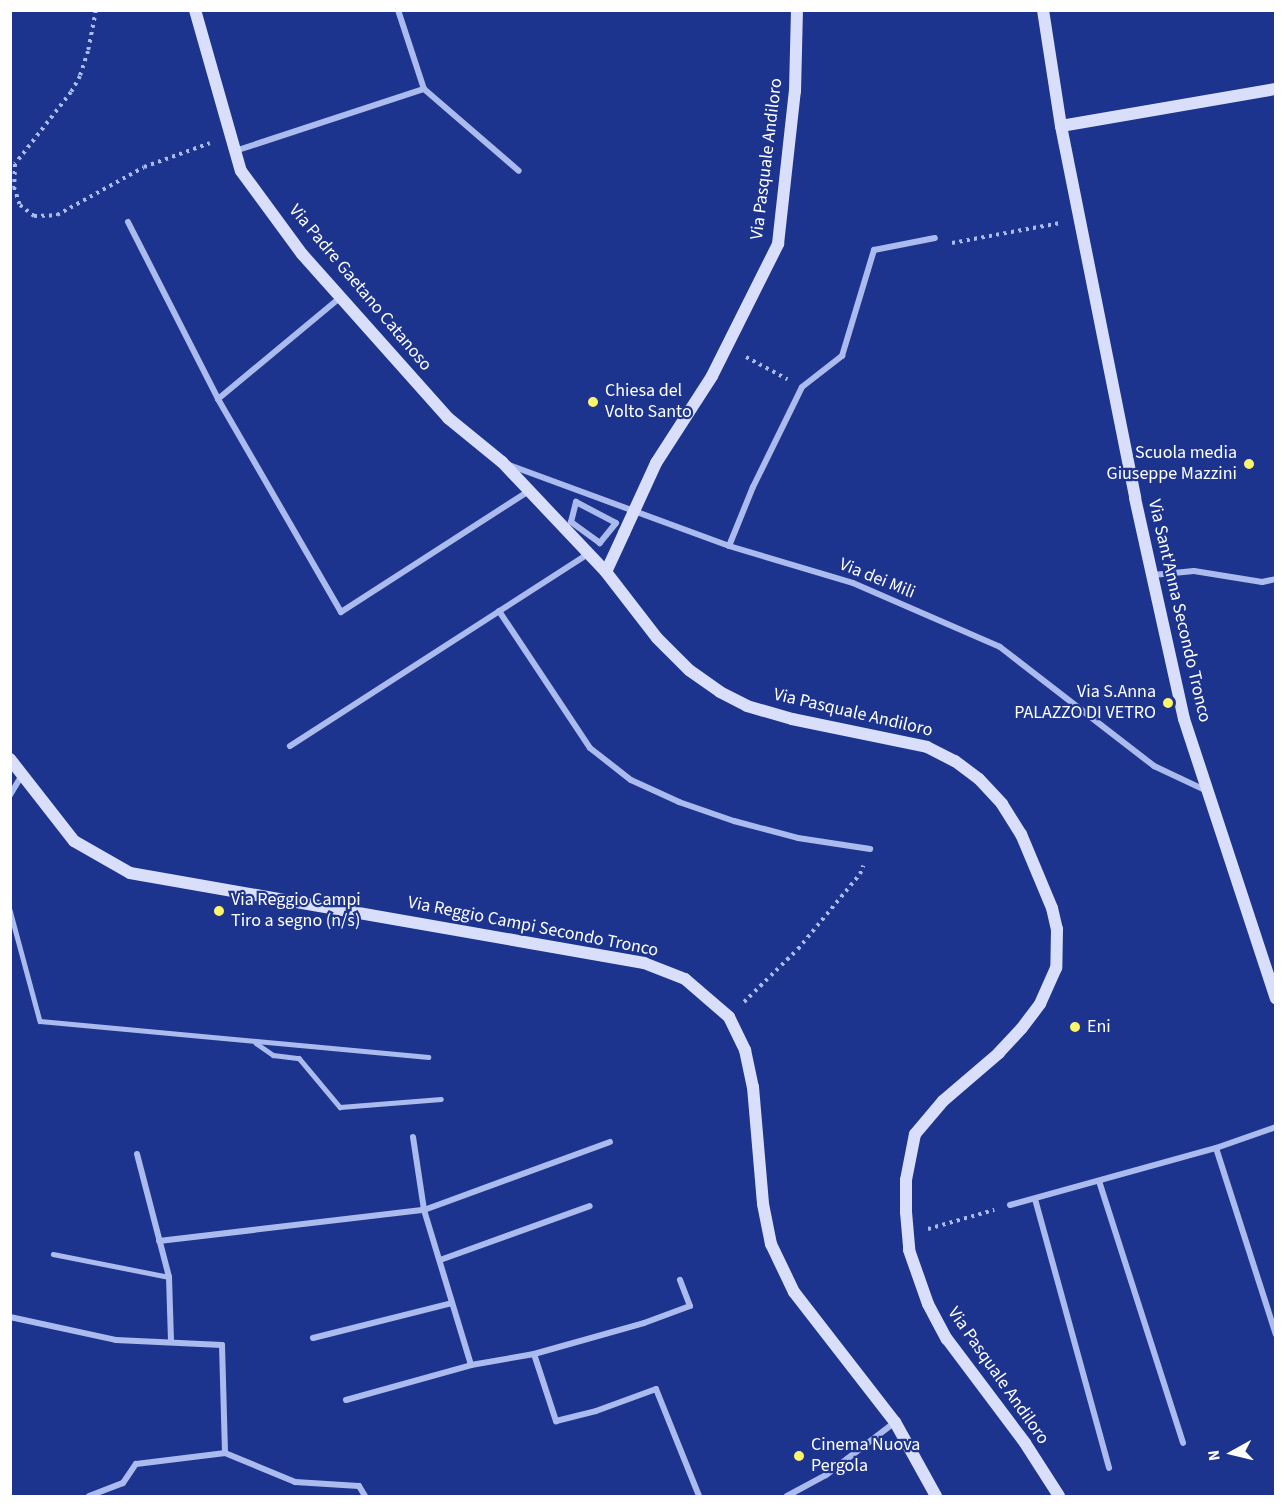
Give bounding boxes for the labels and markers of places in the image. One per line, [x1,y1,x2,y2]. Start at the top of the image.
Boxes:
place label: Chiesa del Volto Santo [605,381,692,424]
marker: Chiesa del Volto Santo [586,395,600,409]
place label: Scuola media Giuseppe Mazzini [1107,443,1237,486]
marker: Scuola media Giuseppe Mazzini [1242,457,1256,471]
place label: Via S.Anna PALAZZO DI VETRO [1014,682,1156,724]
marker: Via S.Anna PALAZZO DI VETRO [1161,696,1175,710]
place label: Via Reggio Campi Tiro a segno (n/s) [231,890,361,932]
marker: Via Reggio Campi Tiro a segno (n/s) [212,904,226,918]
place label: Eni [1087,1016,1111,1038]
marker: Eni [1068,1020,1082,1034]
place label: Cinema Nuova Pergola [811,1435,920,1478]
marker: Cinema Nuova Pergola [792,1449,806,1463]

